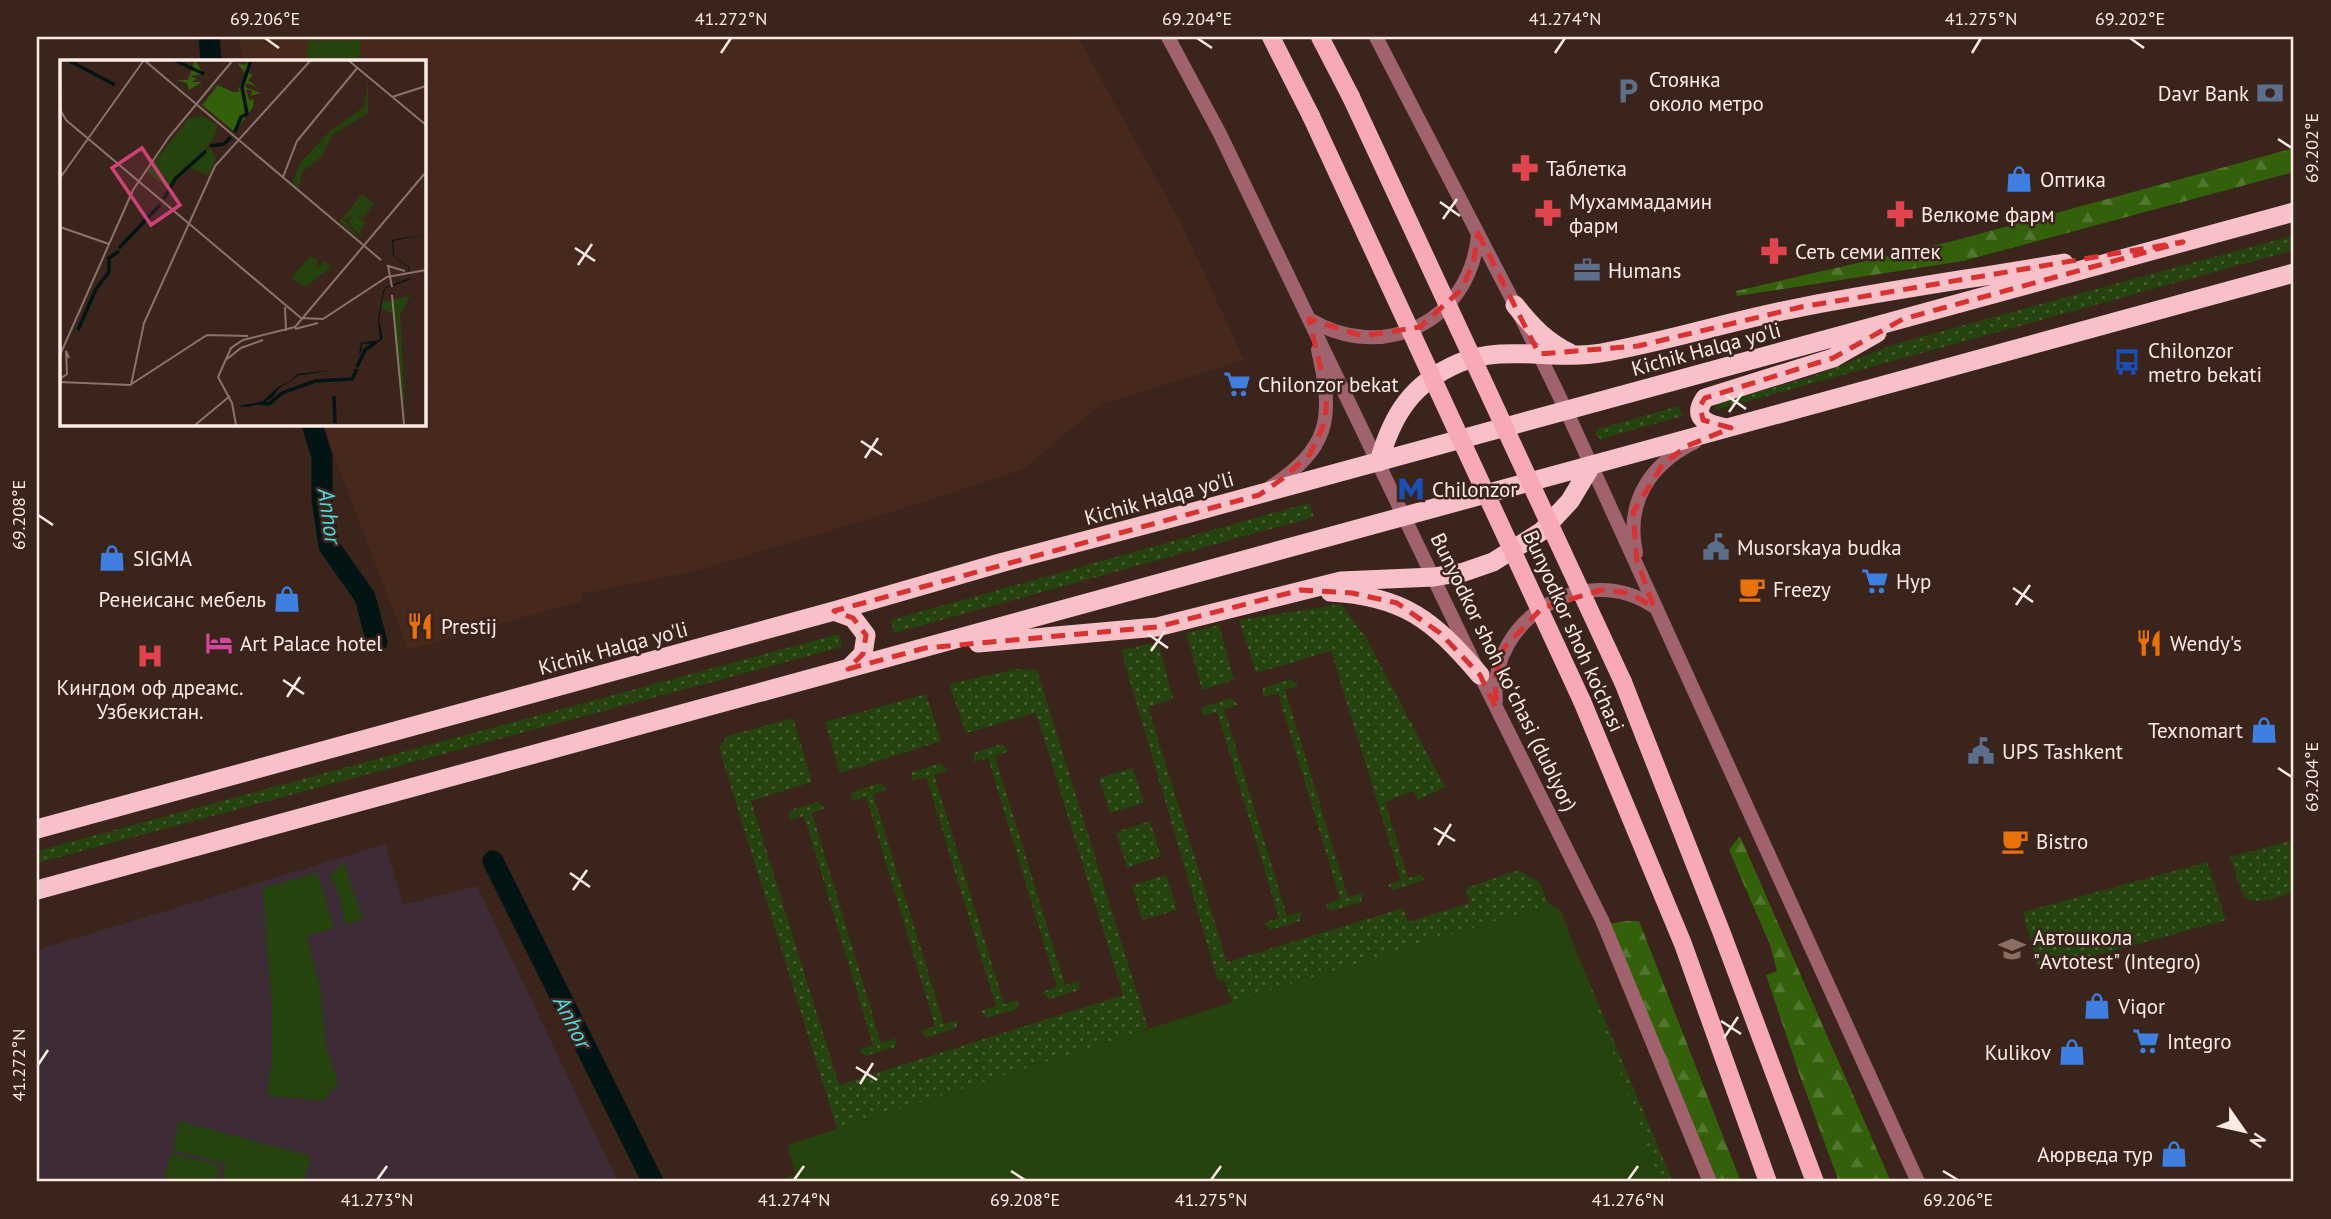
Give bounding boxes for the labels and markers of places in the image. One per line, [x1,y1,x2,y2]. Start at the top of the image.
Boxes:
place label: Стоянка около метро [1649,66,1764,117]
parking icon: Стоянка около метро [1613,76,1643,106]
bank icon: Davr Bank [2255,78,2285,108]
place label: Davr Bank [2158,80,2249,107]
pharmacy icon: Таблетка [1510,153,1540,183]
place label: Таблетка [1546,155,1627,182]
shop icon: Оптика [2004,164,2034,194]
place label: Оптика [2040,166,2106,193]
place label: Мухаммадамин фарм [1569,188,1712,239]
pharmacy icon: Мухаммадамин фарм [1533,198,1563,228]
pharmacy icon: Велкоме фарм [1885,199,1915,229]
place label: Велкоме фарм [1921,201,2055,228]
pharmacy icon: Сеть семи аптек [1759,236,1789,266]
place label: Сеть семи аптек [1795,238,1941,265]
office icon: Humans [1572,255,1602,285]
place label: Humans [1608,257,1681,284]
place label: Chilonzor metro bekati [2148,337,2262,388]
bus stop icon: Chilonzor metro bekati [2112,347,2142,377]
supermarket icon: Chilonzor bekat [1222,369,1252,399]
place label: Chilonzor bekat [1258,371,1399,398]
metro station icon: Chilonzor [1396,474,1426,504]
place label: Chilonzor [1432,476,1517,503]
public building icon: Musorskaya budka [1701,532,1731,562]
place label: Musorskaya budka [1737,534,1902,561]
shop icon: SIGMA [97,543,127,573]
place label: SIGMA [133,545,193,572]
supermarket icon: Нур [1860,566,1890,596]
place label: Нур [1896,568,1931,595]
cafe icon: Freezy [1737,574,1767,604]
place label: Freezy [1773,576,1831,603]
shop icon: Ренеисанс мебель [272,584,302,614]
place label: Ренеисанс мебель [99,586,266,613]
restaurant icon: Prestij [405,611,435,641]
place label: Prestij [441,613,497,640]
hotel icon: Art Palace hotel [204,628,234,658]
restaurant icon: Wendy's [2134,628,2164,658]
place label: Art Palace hotel [240,630,382,657]
place label: Wendy's [2170,630,2242,657]
hospital icon: Кингдом оф дреамс. Узбекистан. [135,641,165,671]
place label: Кингдом оф дреамс. Узбекистан. [56,674,244,725]
shop icon: Texnomart [2249,715,2279,745]
place label: Texnomart [2148,717,2243,744]
public building icon: UPS Tashkent [1966,736,1996,766]
place label: UPS Tashkent [2002,738,2123,765]
cafe icon: Bistro [2000,826,2030,856]
place label: Bistro [2036,828,2088,855]
place label: Автошкола "Avtotest" (Integro) [2033,924,2201,975]
school or university icon: Автошкола "Avtotest" (Integro) [1997,934,2027,964]
shop icon: Viqor [2082,991,2112,1021]
place label: Viqor [2117,993,2165,1020]
supermarket icon: Integro [2131,1026,2161,1056]
place label: Integro [2167,1028,2232,1055]
shop icon: Kulikov [2057,1037,2087,1067]
place label: Kulikov [1985,1039,2051,1066]
shop icon: Аюрведа тур [2159,1139,2189,1169]
place label: Аюрведа тур [2037,1141,2153,1168]

